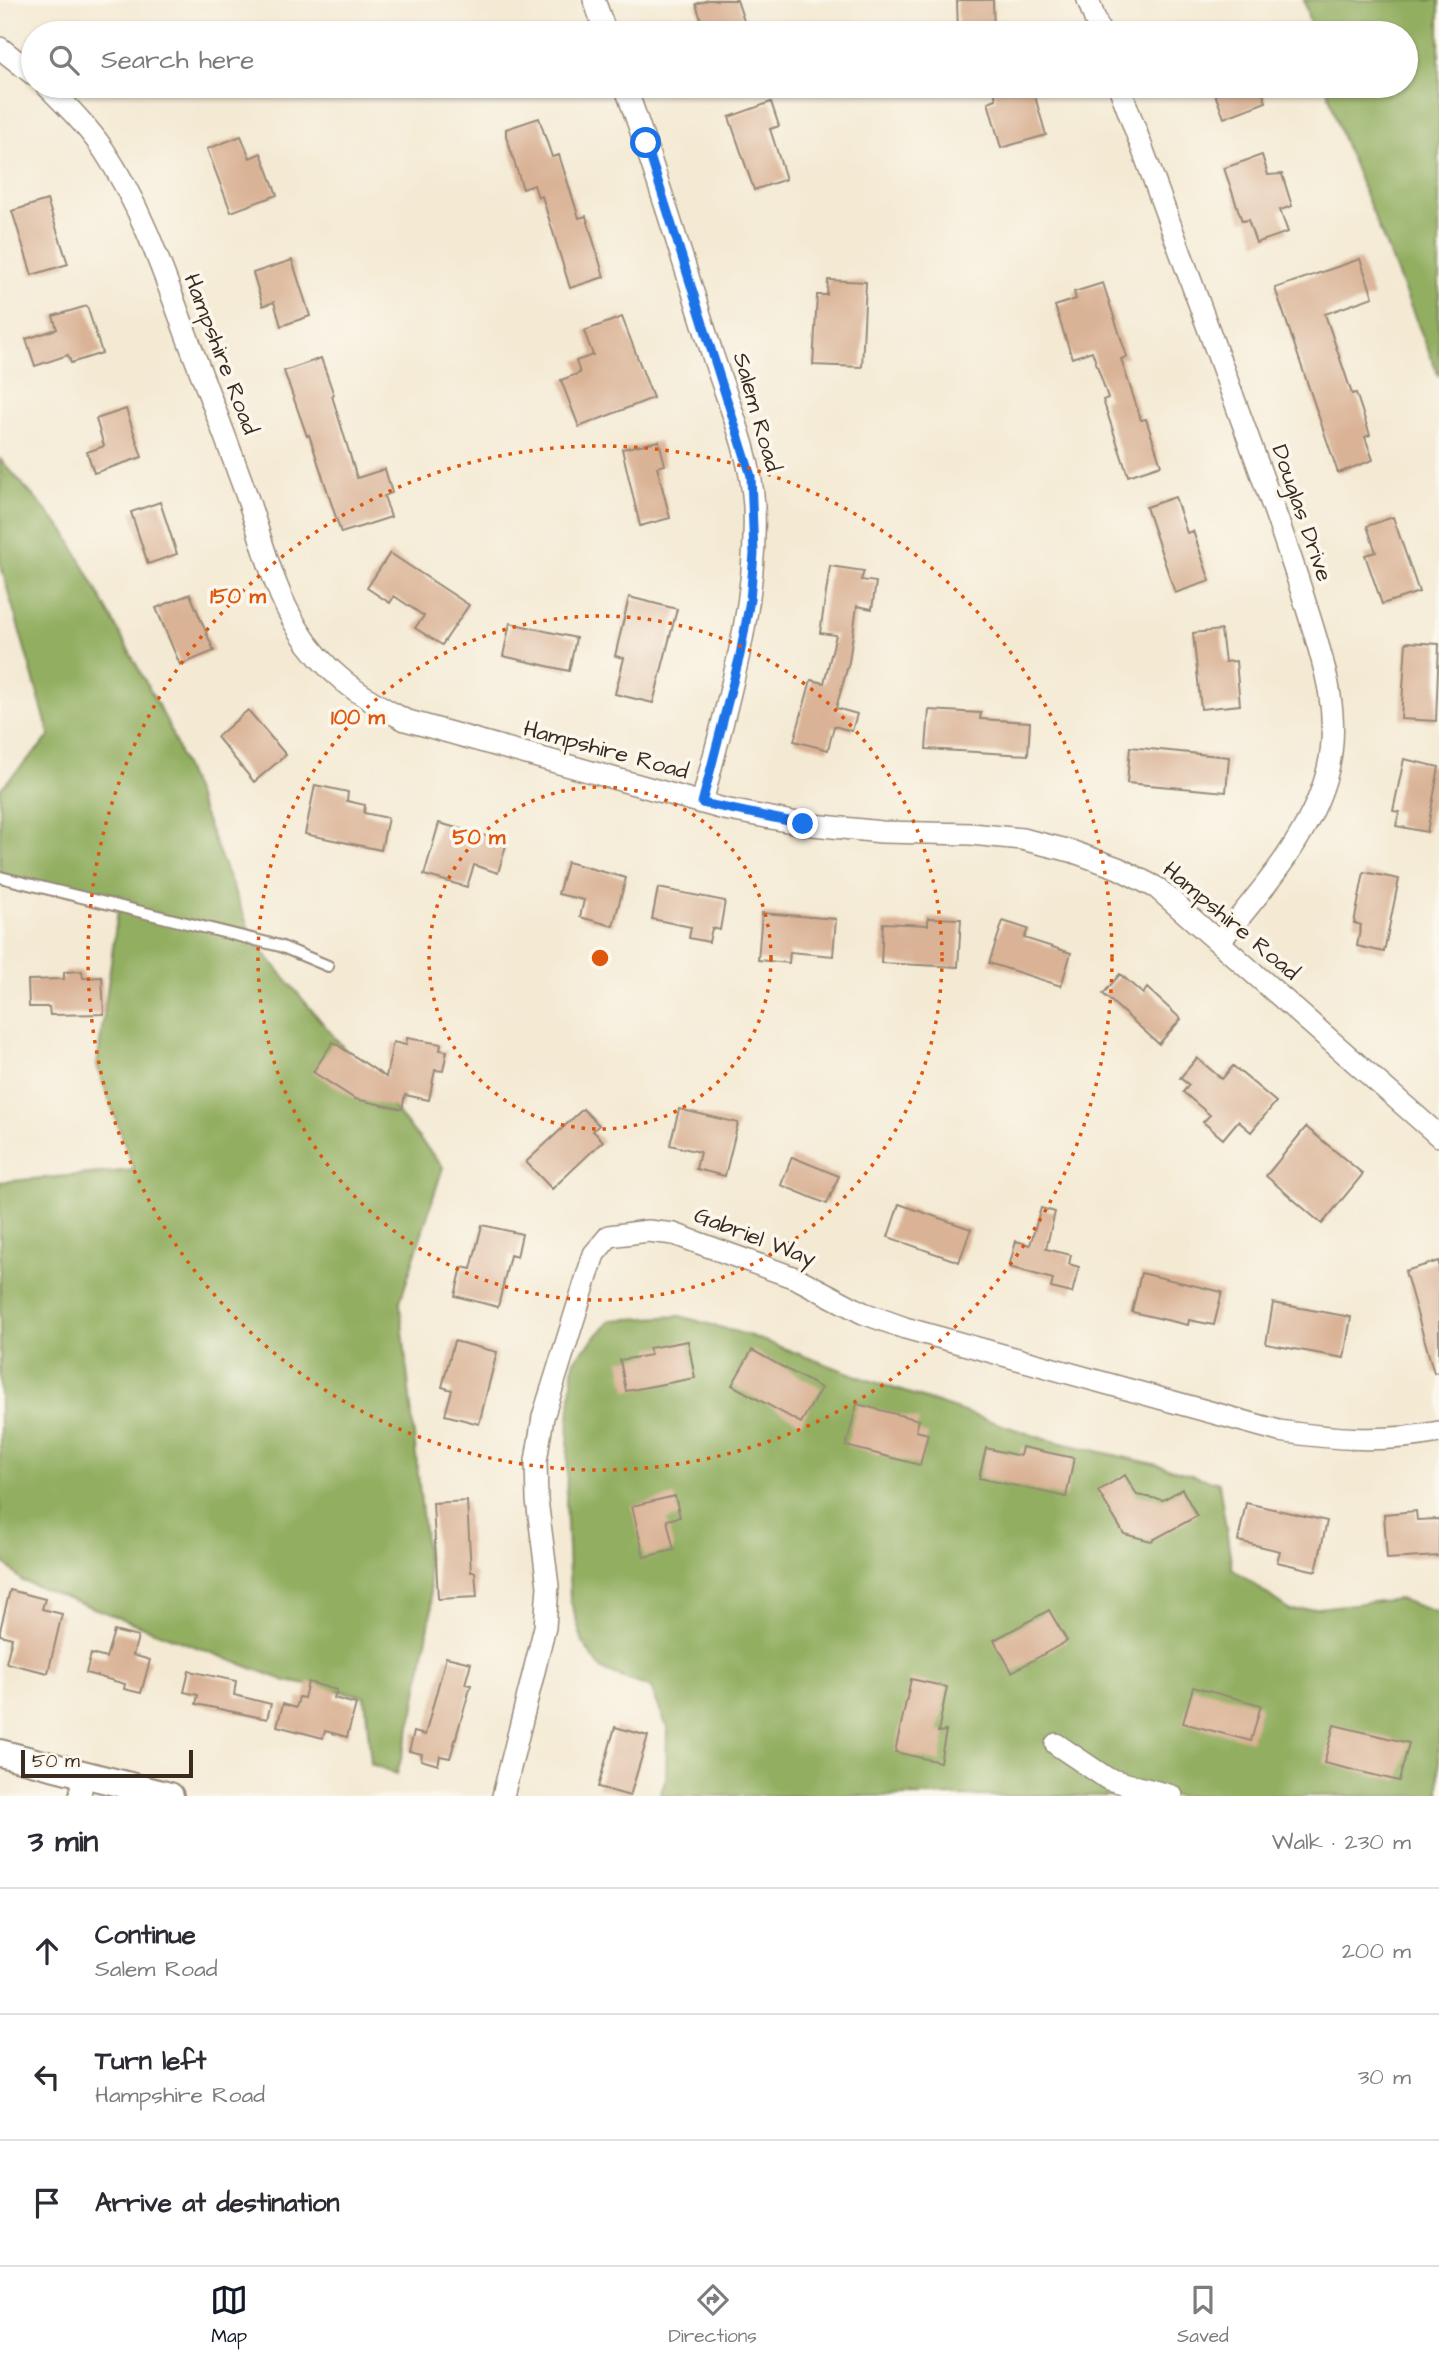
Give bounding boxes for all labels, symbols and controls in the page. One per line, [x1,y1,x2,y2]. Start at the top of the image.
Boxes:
search box [21,21,1418,98]
icon: search [45,41,83,79]
text: Search here [101,42,254,78]
route start [630,127,661,158]
street label: Hampshire Road [176,269,266,439]
street label: Salem Road [725,349,789,475]
street label: Douglas Drive [1263,440,1340,586]
text: 150 m [210,582,266,611]
text: 100 m [331,703,386,732]
street label: Hampshire Road [520,713,692,787]
route end [787,808,818,839]
text: 50 m [453,823,506,852]
street label: Hampshire Road [1156,854,1307,988]
centre of rings [588,946,612,970]
street label: Gabriel Way [689,1199,821,1276]
scale bar [21,1747,192,1779]
text: 50 m [32,1748,80,1775]
text: 3 min [28,1821,98,1863]
text: Walk · 230 m [1272,1826,1411,1858]
text: Continue [95,1917,196,1953]
icon: ahead [28,1932,66,1970]
text: 200 m [1342,1935,1411,1967]
text: Salem Road [95,1953,217,1985]
text: Turn left [95,2043,206,2079]
icon: left [28,2058,66,2096]
text: 30 m [1358,2061,1411,2093]
text: Hampshire Road [95,2079,265,2111]
icon: arrive [28,2184,66,2222]
text: Arrive at destination [95,2185,340,2221]
tab: Map [210,2281,248,2350]
tab: Directions [668,2281,757,2350]
tab: Saved [1177,2281,1229,2350]

